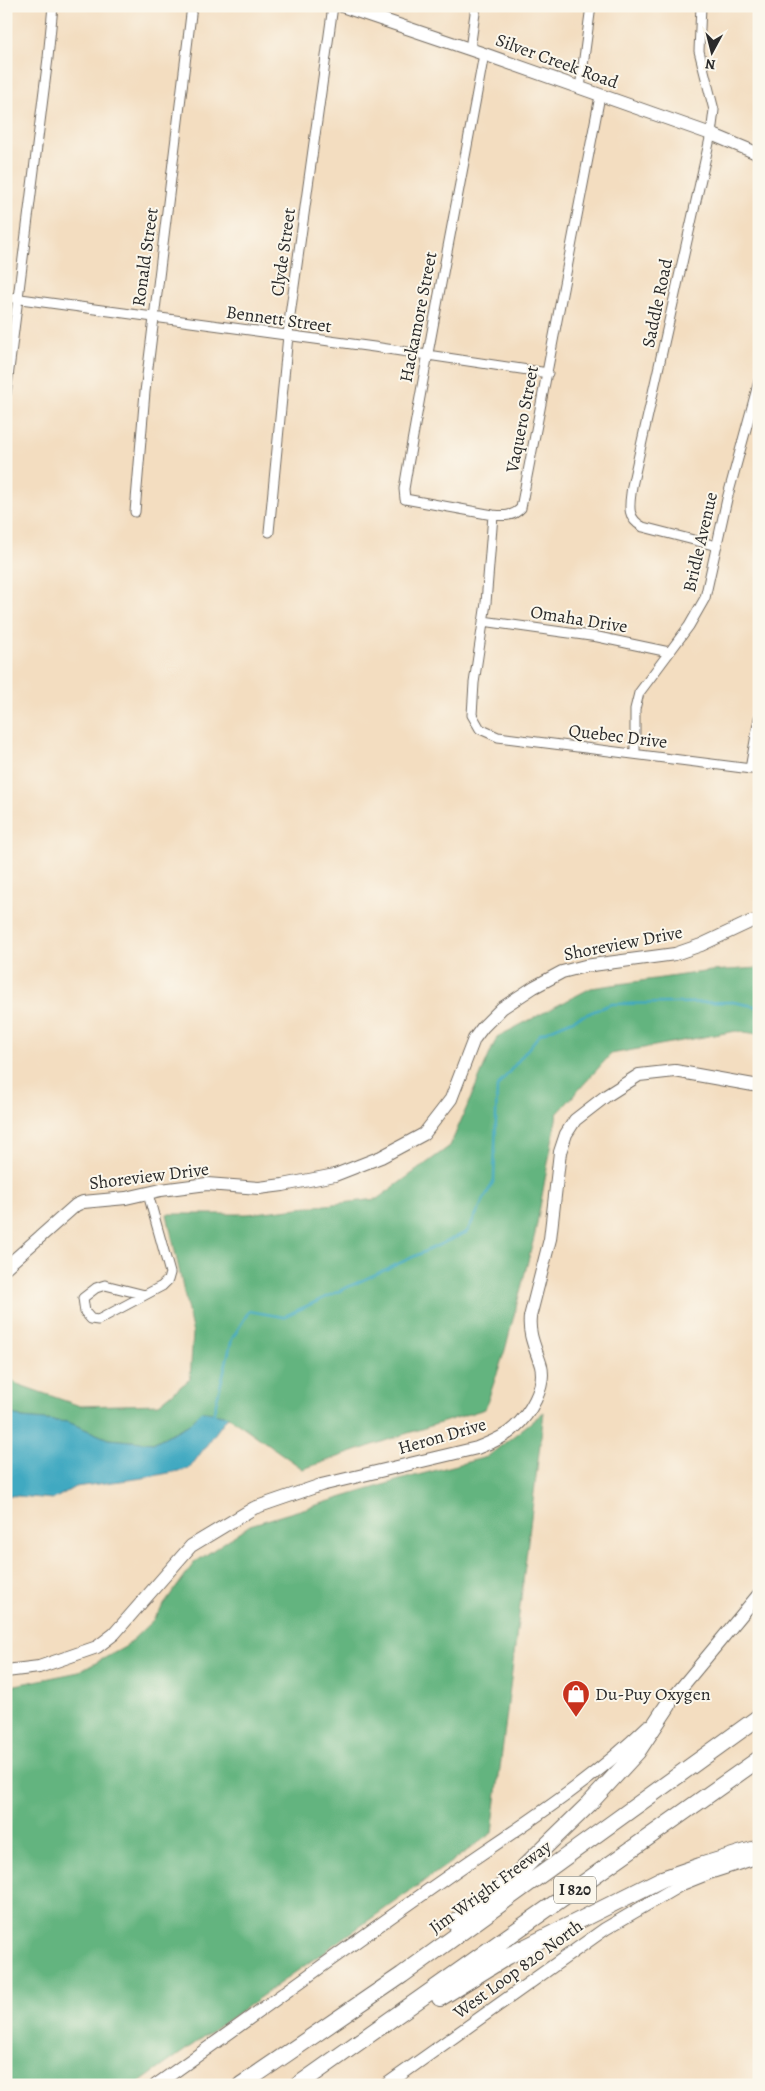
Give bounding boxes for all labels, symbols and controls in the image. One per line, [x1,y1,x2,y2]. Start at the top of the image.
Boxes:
street label: Silver Creek Road [492,28,622,94]
north arrow [688,28,738,78]
text: N [704,54,717,74]
street label: Ronald Street [126,206,164,308]
street label: Clyde Street [265,206,301,298]
street label: Hackamore Street [394,249,442,384]
street label: Saddle Road [636,256,678,350]
street label: Bennett Street [225,300,333,338]
street label: Vaquero Street [500,363,544,476]
street label: Bridle Avenue [677,490,723,594]
street label: Omaha Drive [529,599,629,639]
street label: Quebec Drive [567,718,669,754]
street label: Shoreview Drive [562,920,684,966]
street label: Shoreview Drive [88,1157,210,1195]
street label: Heron Drive [395,1412,489,1460]
shop icon: Du-Puy Oxygen [561,1679,591,1718]
place label: Du-Puy Oxygen [595,1682,711,1706]
street label: Jim Wright Freeway [424,1834,557,1939]
road number: I 820 [554,1876,596,1904]
street label: West Loop 820 North [448,1914,588,2025]

